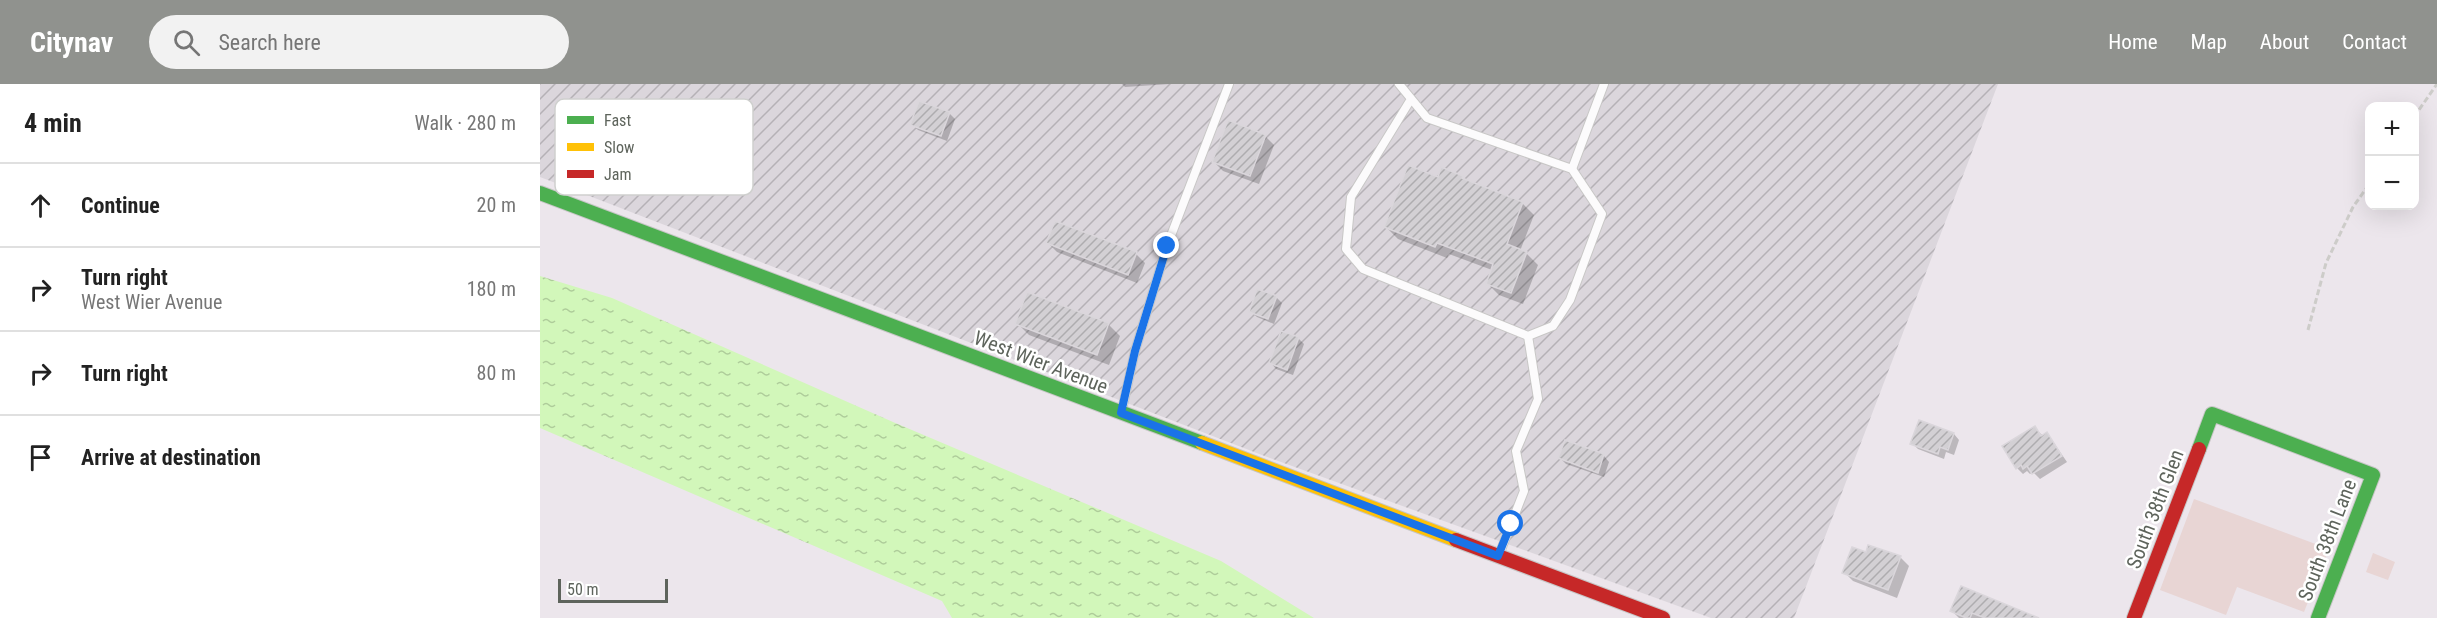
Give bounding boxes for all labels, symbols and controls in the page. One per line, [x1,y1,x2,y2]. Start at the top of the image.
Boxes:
search box [149,15,569,69]
text: Citynav [30,26,113,59]
icon: search [170,26,203,59]
text: Search here [218,30,321,55]
text: Home [2108,30,2158,54]
text: Map [2191,30,2227,54]
text: About [2260,30,2309,54]
text: Contact [2342,30,2407,54]
legend [555,99,753,195]
map controls [2365,102,2419,210]
button: + [2365,102,2419,156]
text: 4 min [24,108,82,138]
text: Walk · 280 m [415,111,516,135]
text: Fast [604,111,631,130]
text: Slow [604,138,634,157]
button: − [2365,156,2419,210]
text: Jam [604,165,631,184]
icon: ahead [24,189,57,222]
text: Continue [81,193,160,218]
text: 20 m [477,193,516,217]
route end [1153,232,1179,258]
text: Turn right [81,265,168,290]
icon: right [24,273,57,306]
text: 180 m [467,277,516,301]
text: West Wier Avenue [81,290,222,314]
street label: West Wier Avenue [971,325,1111,399]
icon: right [24,357,57,390]
text: Turn right [81,361,168,386]
text: 80 m [477,361,516,385]
icon: arrive [24,441,57,474]
text: Arrive at destination [81,445,261,470]
street label: South 38th Glen [2121,446,2189,572]
street label: South 38th Lane [2293,476,2361,604]
route start [1497,510,1523,536]
scale bar [558,576,668,604]
text: 50 m [567,580,599,599]

